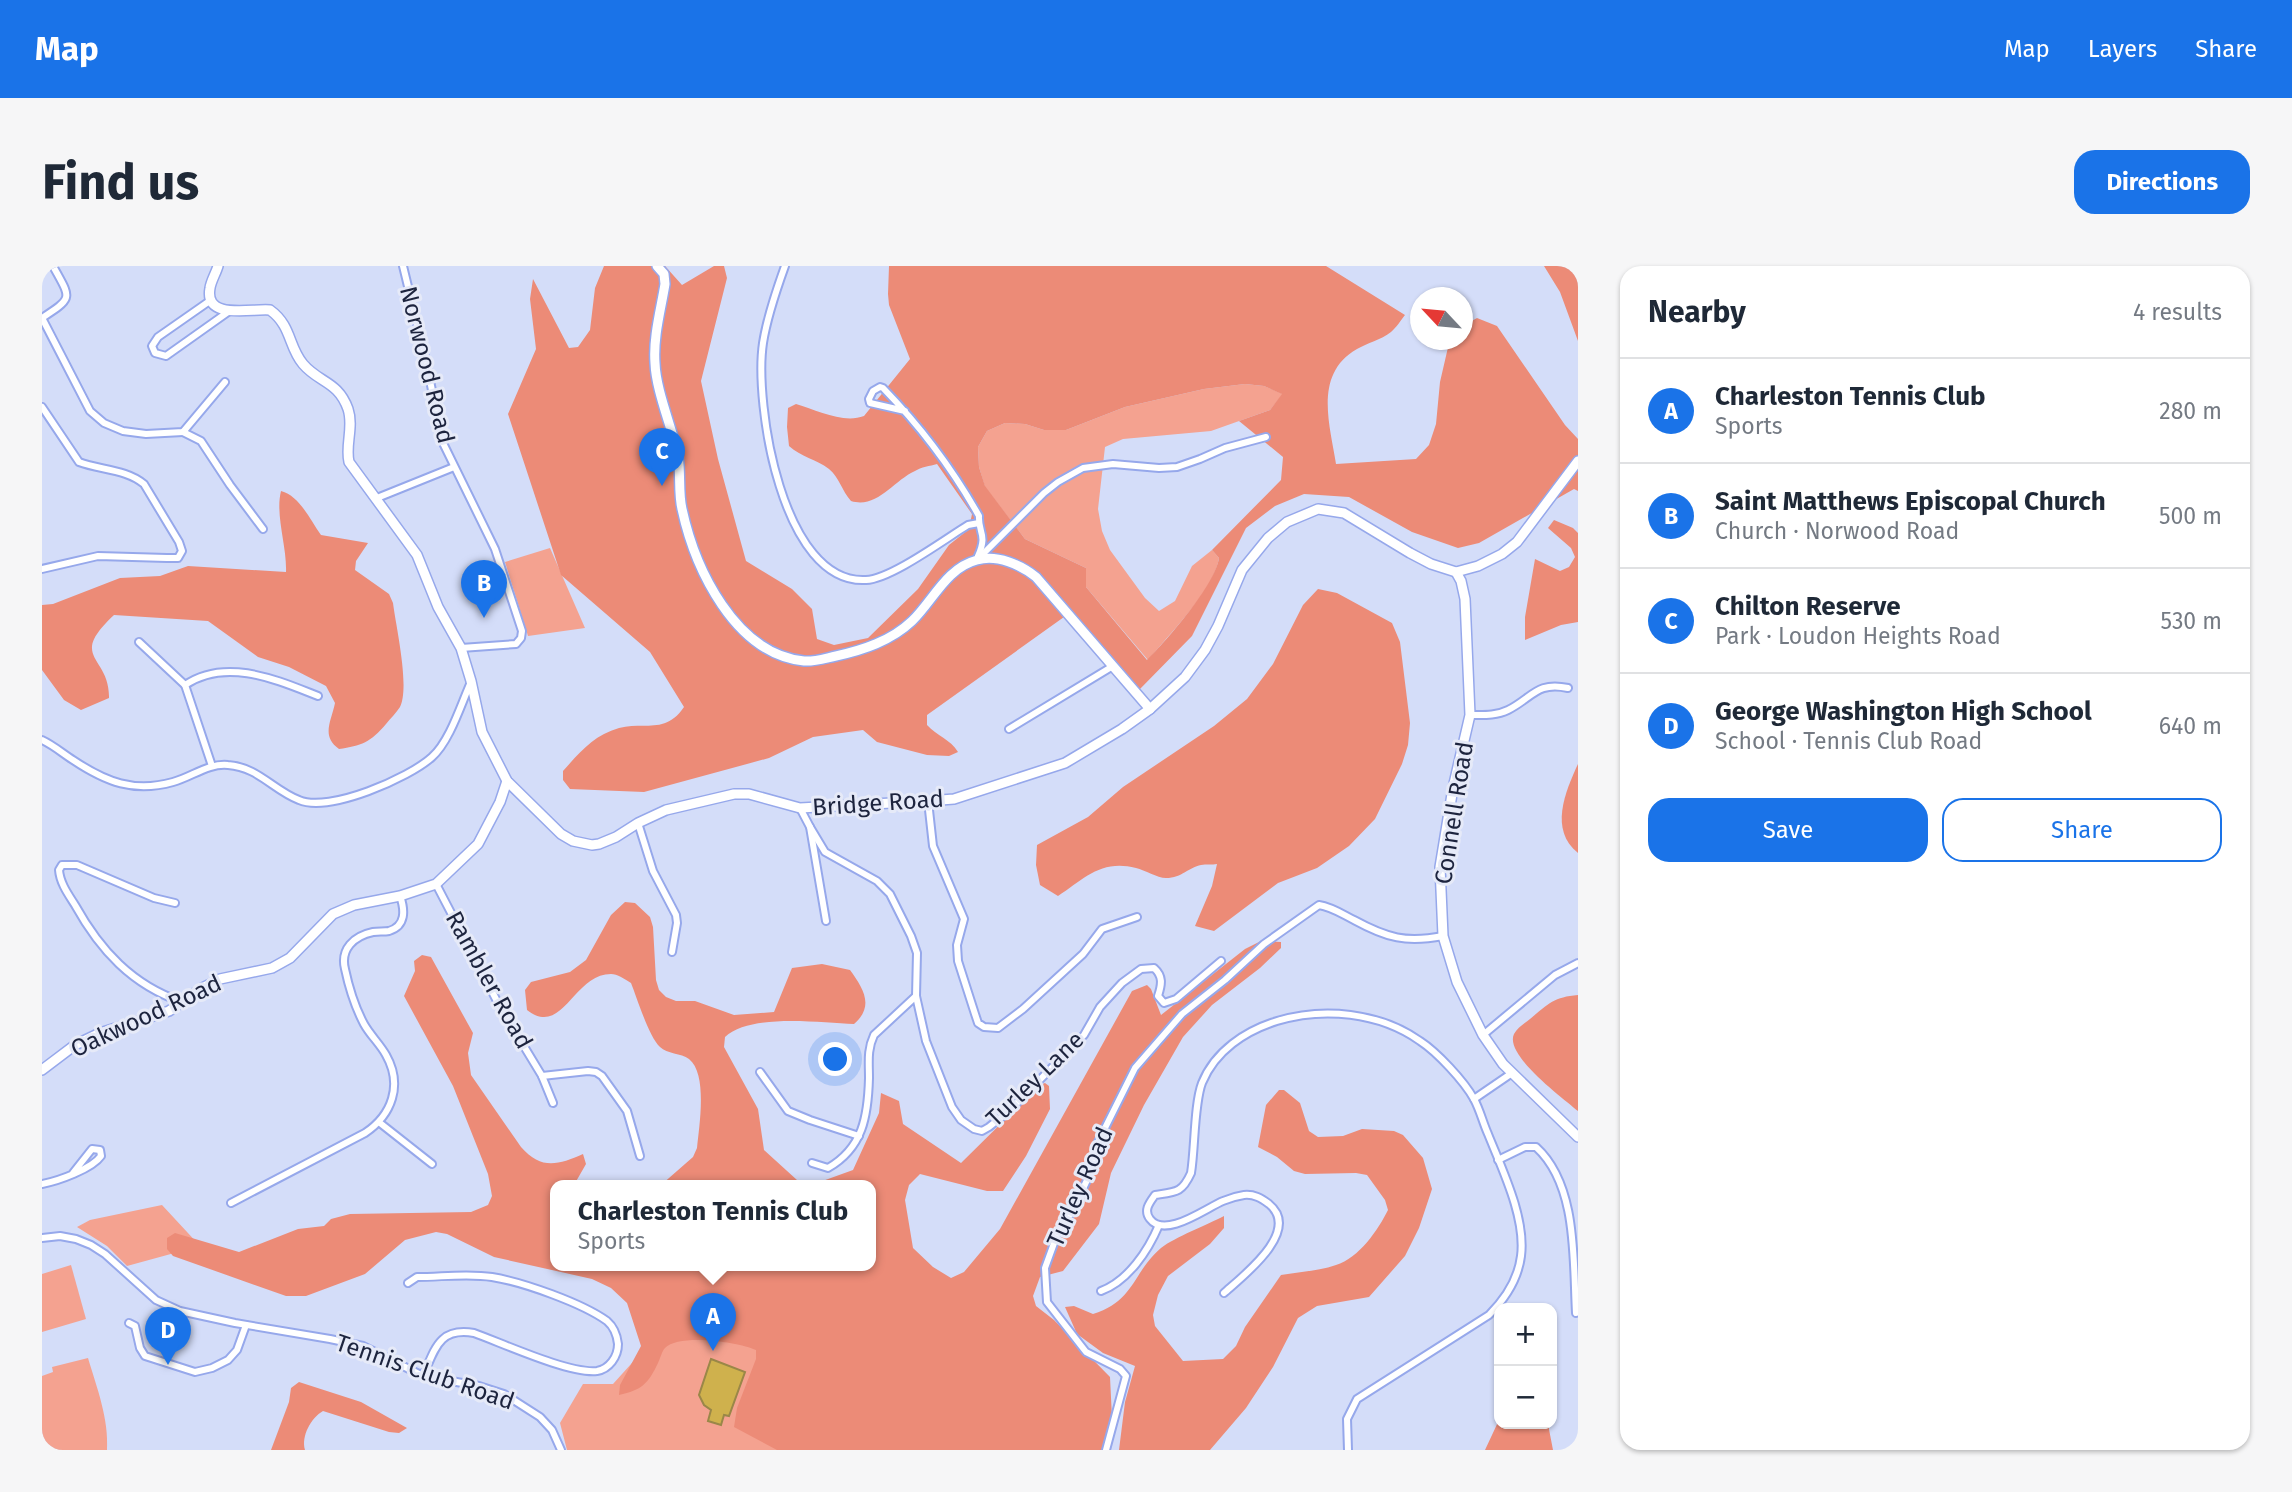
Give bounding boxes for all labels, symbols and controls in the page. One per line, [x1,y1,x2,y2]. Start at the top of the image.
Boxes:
text: Map [35,29,99,69]
text: Map [2004,35,2050,63]
text: Layers [2088,35,2157,63]
text: Share [2195,35,2257,63]
button: Directions [2074,150,2250,214]
text: Find us [42,153,199,212]
street label: Norwood Road [394,284,460,446]
north arrow [1410,287,1473,350]
text: Nearby [1648,294,1746,330]
text: 4 results [2133,298,2222,326]
text: Charleston Tennis Club [1715,381,1986,412]
text: A [1664,397,1678,425]
text: 280 m [2159,397,2222,425]
text: Sports [1715,412,1783,440]
pin: C [639,428,685,486]
text: Saint Matthews Episcopal Church [1715,486,2106,517]
text: B [1664,502,1678,530]
text: 500 m [2159,502,2222,530]
text: Church · Norwood Road [1715,517,1959,545]
pin: B [461,560,507,618]
text: Chilton Reserve [1715,591,1900,622]
text: C [1664,607,1678,635]
text: 530 m [2161,607,2222,635]
text: Park · Loudon Heights Road [1715,622,2001,650]
text: George Washington High School [1715,696,2092,727]
text: D [1664,712,1678,740]
text: 640 m [2159,712,2222,740]
text: School · Tennis Club Road [1715,727,1982,755]
street label: Connell Road [1429,740,1479,886]
street label: Bridge Road [811,784,945,822]
button: Save [1648,798,1928,862]
button: Share [1942,798,2222,862]
street label: Rambler Road [440,906,538,1054]
street label: Oakwood Road [66,969,226,1063]
street label: Turley Lane [980,1026,1090,1132]
your location [818,1042,852,1076]
street label: Turley Road [1041,1123,1119,1251]
popup [550,1180,876,1271]
text: Charleston Tennis Club [578,1196,848,1227]
text: Sports [578,1227,645,1255]
pin: A [690,1293,736,1351]
map controls [1494,1303,1557,1429]
button: + [1494,1303,1557,1366]
pin: D [145,1307,191,1365]
street label: Tennis Club Road [332,1328,518,1416]
button: − [1494,1366,1557,1429]

